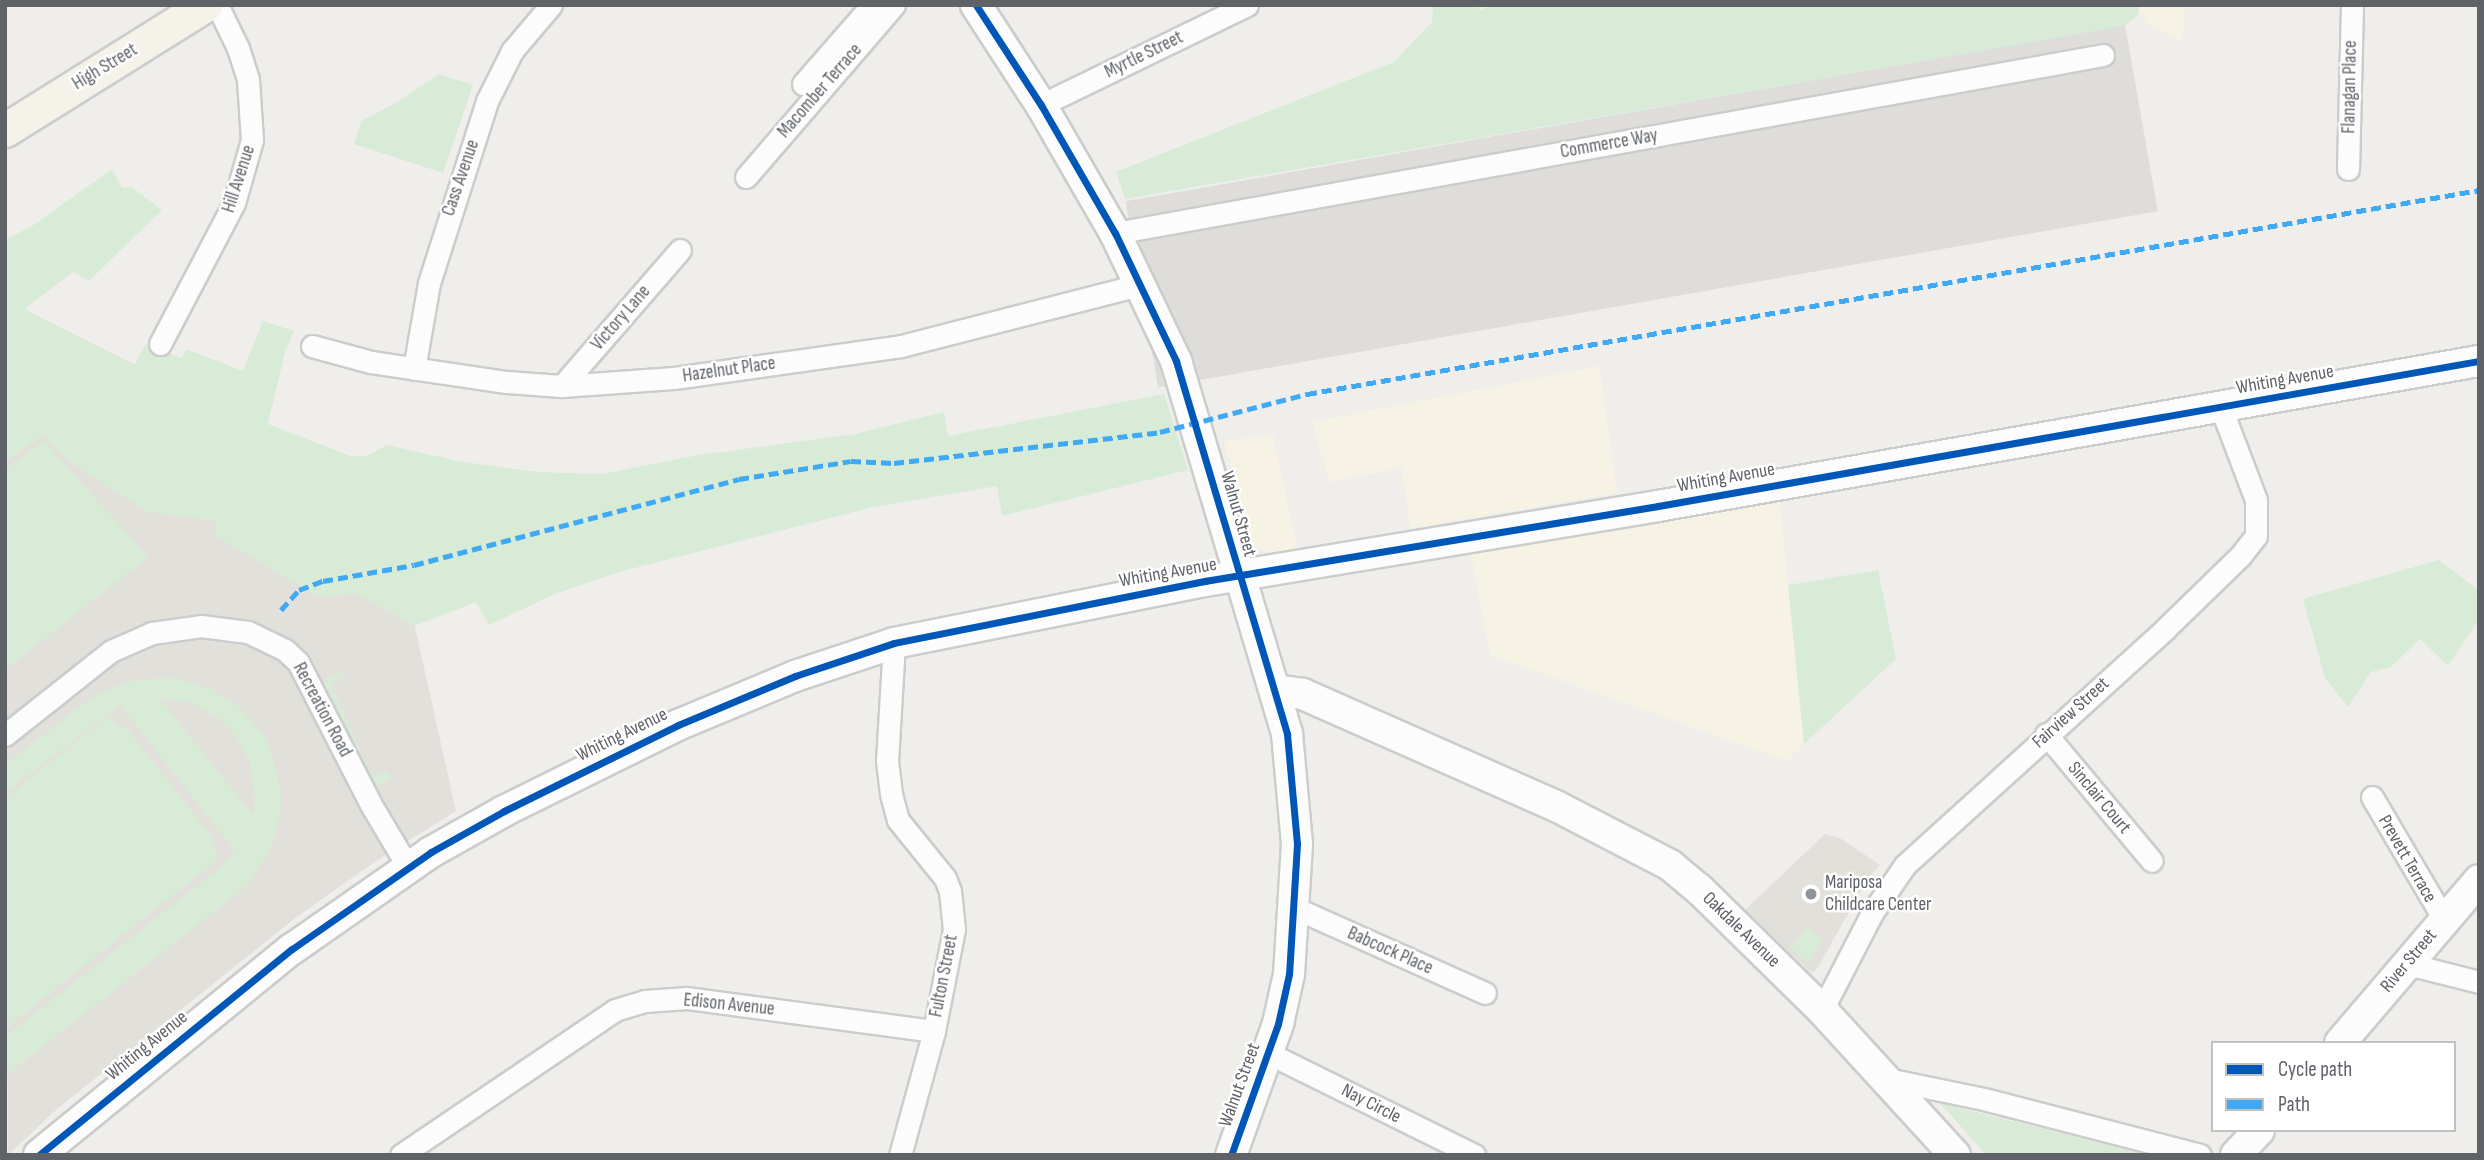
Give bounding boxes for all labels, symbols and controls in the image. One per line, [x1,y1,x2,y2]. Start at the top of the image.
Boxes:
street label: Myrtle Street [1101,26,1187,84]
street label: High Street [68,39,142,95]
street label: Macomber Terrace [773,39,867,143]
street label: Flanagan Place [2338,40,2362,134]
street label: Commerce Way [1558,124,1660,164]
street label: Cass Avenue [437,137,485,219]
street label: Hill Avenue [217,142,261,216]
street label: Victory Lane [586,281,656,355]
street label: Hazelnut Place [681,352,777,388]
street label: Whiting Avenue [2234,360,2336,400]
street label: Whiting Avenue [1675,458,1777,498]
street label: Walnut Street [1215,469,1261,559]
street label: Whiting Avenue [1117,553,1219,593]
street label: Recreation Road [288,659,356,761]
street label: Fairview Street [2028,673,2114,753]
street label: Whiting Avenue [573,703,671,767]
street label: Sinclair Court [2062,758,2136,838]
street label: Prevett Terrace [2373,811,2441,907]
place label: Mariposa Childcare Center [1825,872,1931,916]
marker: Mariposa Childcare Center [1803,886,1819,902]
street label: Oakdale Avenue [1697,887,1785,973]
street label: Babcock Place [1344,922,1436,980]
street label: River Street [2376,925,2442,997]
street label: Fulton Street [925,933,963,1019]
street label: Edison Avenue [682,989,776,1021]
street label: Whiting Avenue [102,1006,192,1086]
street label: Walnut Street [1214,1040,1266,1130]
legend [2211,1041,2456,1132]
text: Cycle path [2278,1057,2352,1082]
street label: Nay Circle [1337,1079,1405,1129]
text: Path [2278,1092,2310,1117]

